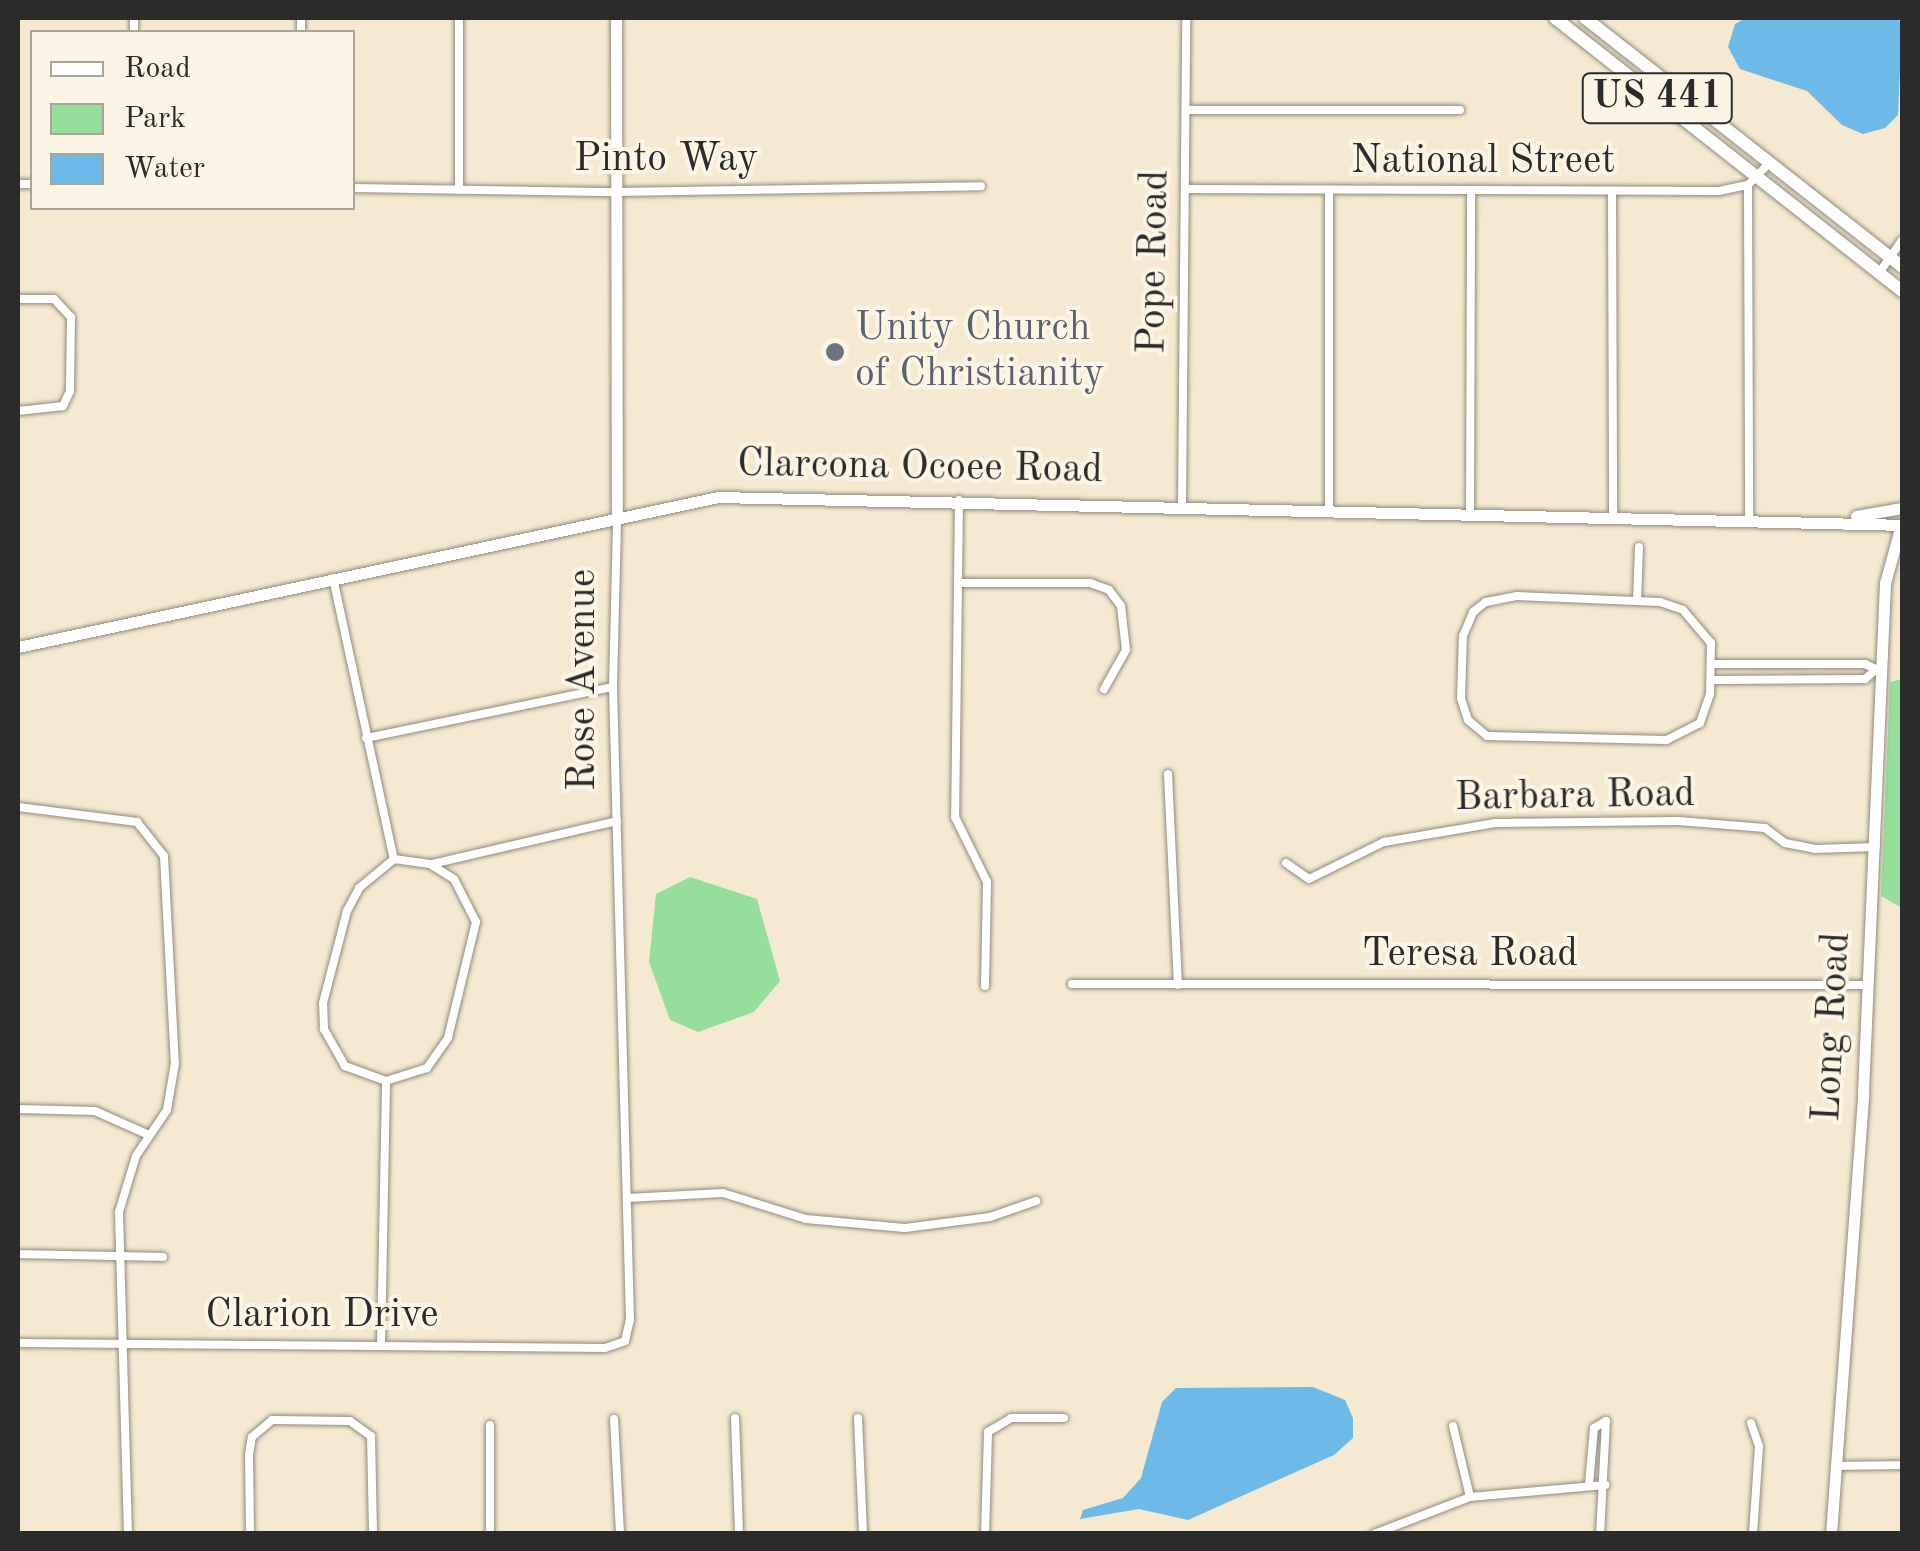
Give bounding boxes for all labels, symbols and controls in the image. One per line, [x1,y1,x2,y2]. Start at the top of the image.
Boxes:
legend [30,30,355,210]
text: Road [124,54,191,84]
road number: US 441 [1580,65,1734,131]
text: Park [124,104,186,134]
street label: Pinto Way [574,136,758,184]
street label: National Street [1351,138,1615,186]
text: Water [124,154,205,184]
street label: Pope Road [1129,169,1181,355]
place label: Unity Church of Christianity [855,305,1105,399]
marker: Unity Church of Christianity [824,341,846,363]
street label: Clarcona Ocoee Road [737,441,1103,495]
street label: Rose Avenue [560,569,608,791]
street label: Barbara Road [1454,771,1696,823]
street label: Teresa Road [1362,931,1578,979]
street label: Long Road [1804,931,1862,1123]
street label: Clarion Drive [205,1292,439,1340]

